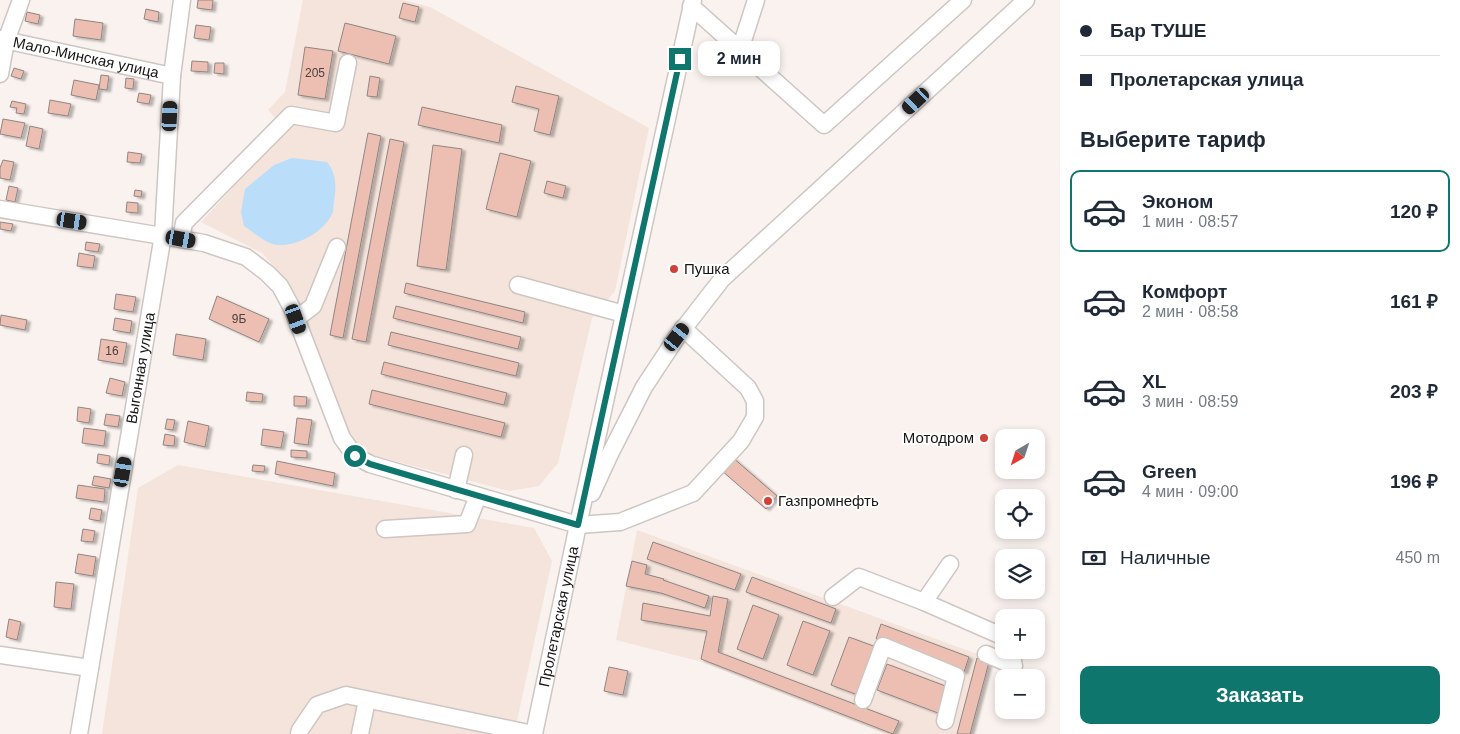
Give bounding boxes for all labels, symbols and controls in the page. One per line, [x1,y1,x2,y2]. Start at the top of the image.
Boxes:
text: Бар ТУШЕ [1110,20,1206,41]
street label: Мало-Минская улица [12,33,161,81]
callout: 2 мин [698,42,780,76]
route end [669,48,691,70]
text: 2 мин [717,50,761,67]
house number: 205 [305,66,325,80]
text: Пролетарская улица [1110,69,1304,90]
car [899,85,932,117]
car [161,101,178,131]
text: Выберите тариф [1080,127,1266,152]
icon: car [1082,189,1127,234]
text: Эконом [1142,191,1213,212]
text: 120 ₽ [1390,201,1438,222]
car [56,211,87,231]
text: 1 мин · 08:57 [1142,213,1238,230]
car [164,229,197,249]
place label: Пушка [684,260,730,277]
marker: Пушка [668,263,680,275]
icon: car [1082,279,1127,324]
text: Комфорт [1142,281,1227,302]
text: 161 ₽ [1390,291,1438,312]
car [283,302,308,336]
text: 2 мин · 08:58 [1142,303,1238,320]
street label: Выгонная улица [122,310,158,425]
house number: 9Б [232,312,246,326]
car [661,321,692,353]
house number: 16 [105,344,119,358]
icon: car [1082,369,1127,414]
text: XL [1142,371,1166,392]
text: 203 ₽ [1390,381,1438,402]
text: 3 мин · 08:59 [1142,393,1238,410]
place label: Мотодром [903,429,974,446]
north arrow [995,429,1045,479]
map controls [995,429,1045,719]
marker: Мотодром [978,432,990,444]
route start [344,445,366,467]
car [113,456,132,488]
icon: car [1082,459,1127,504]
text: Green [1142,461,1197,482]
text: 196 ₽ [1390,471,1438,492]
text: 4 мин · 09:00 [1142,483,1238,500]
button: locate [995,489,1045,539]
place label: Газпромнефть [778,492,879,509]
marker: Газпромнефть [762,495,774,507]
street label: Пролетарская улица [535,544,581,688]
icon: cash [1080,544,1108,572]
text: Наличные [1120,547,1211,568]
button: layers [995,549,1045,599]
text: 450 m [1396,549,1440,566]
button: + [995,609,1045,659]
button: Заказать [1080,666,1440,724]
button: − [995,669,1045,719]

